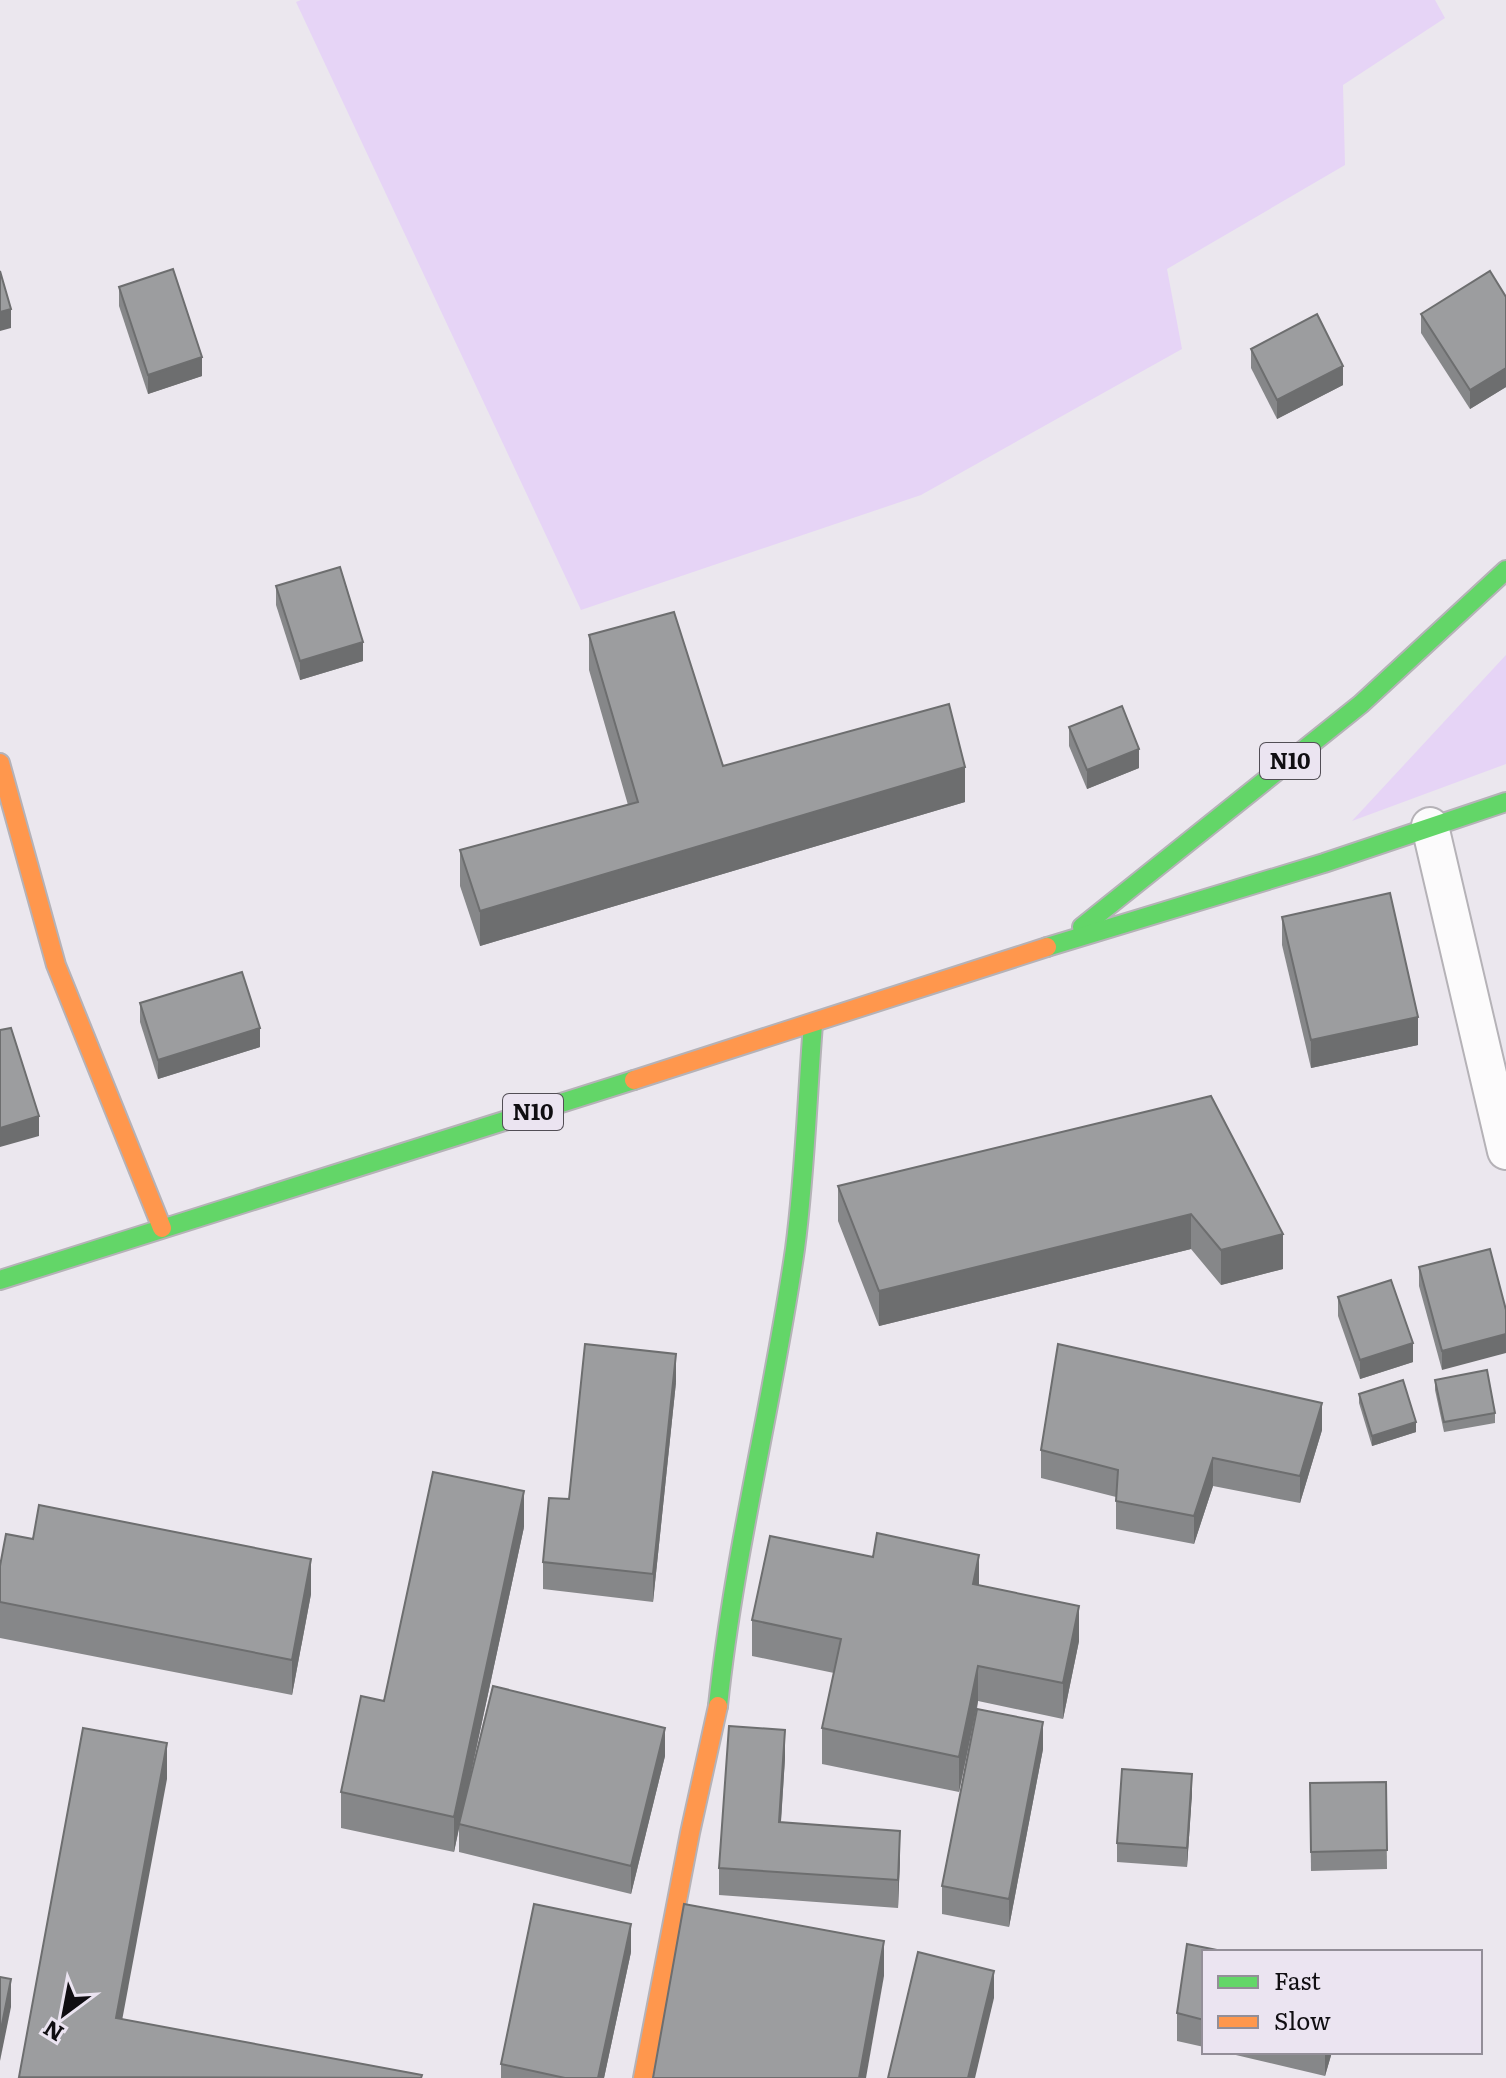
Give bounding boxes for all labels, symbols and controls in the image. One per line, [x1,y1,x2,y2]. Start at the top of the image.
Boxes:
road number: N10 [1260,743,1320,779]
road number: N10 [503,1094,563,1130]
legend [1202,1950,1482,2054]
text: Fast [1274,1962,1321,1997]
north arrow [24,1974,104,2054]
text: Slow [1274,2002,1331,2037]
text: N [36,2013,69,2051]

